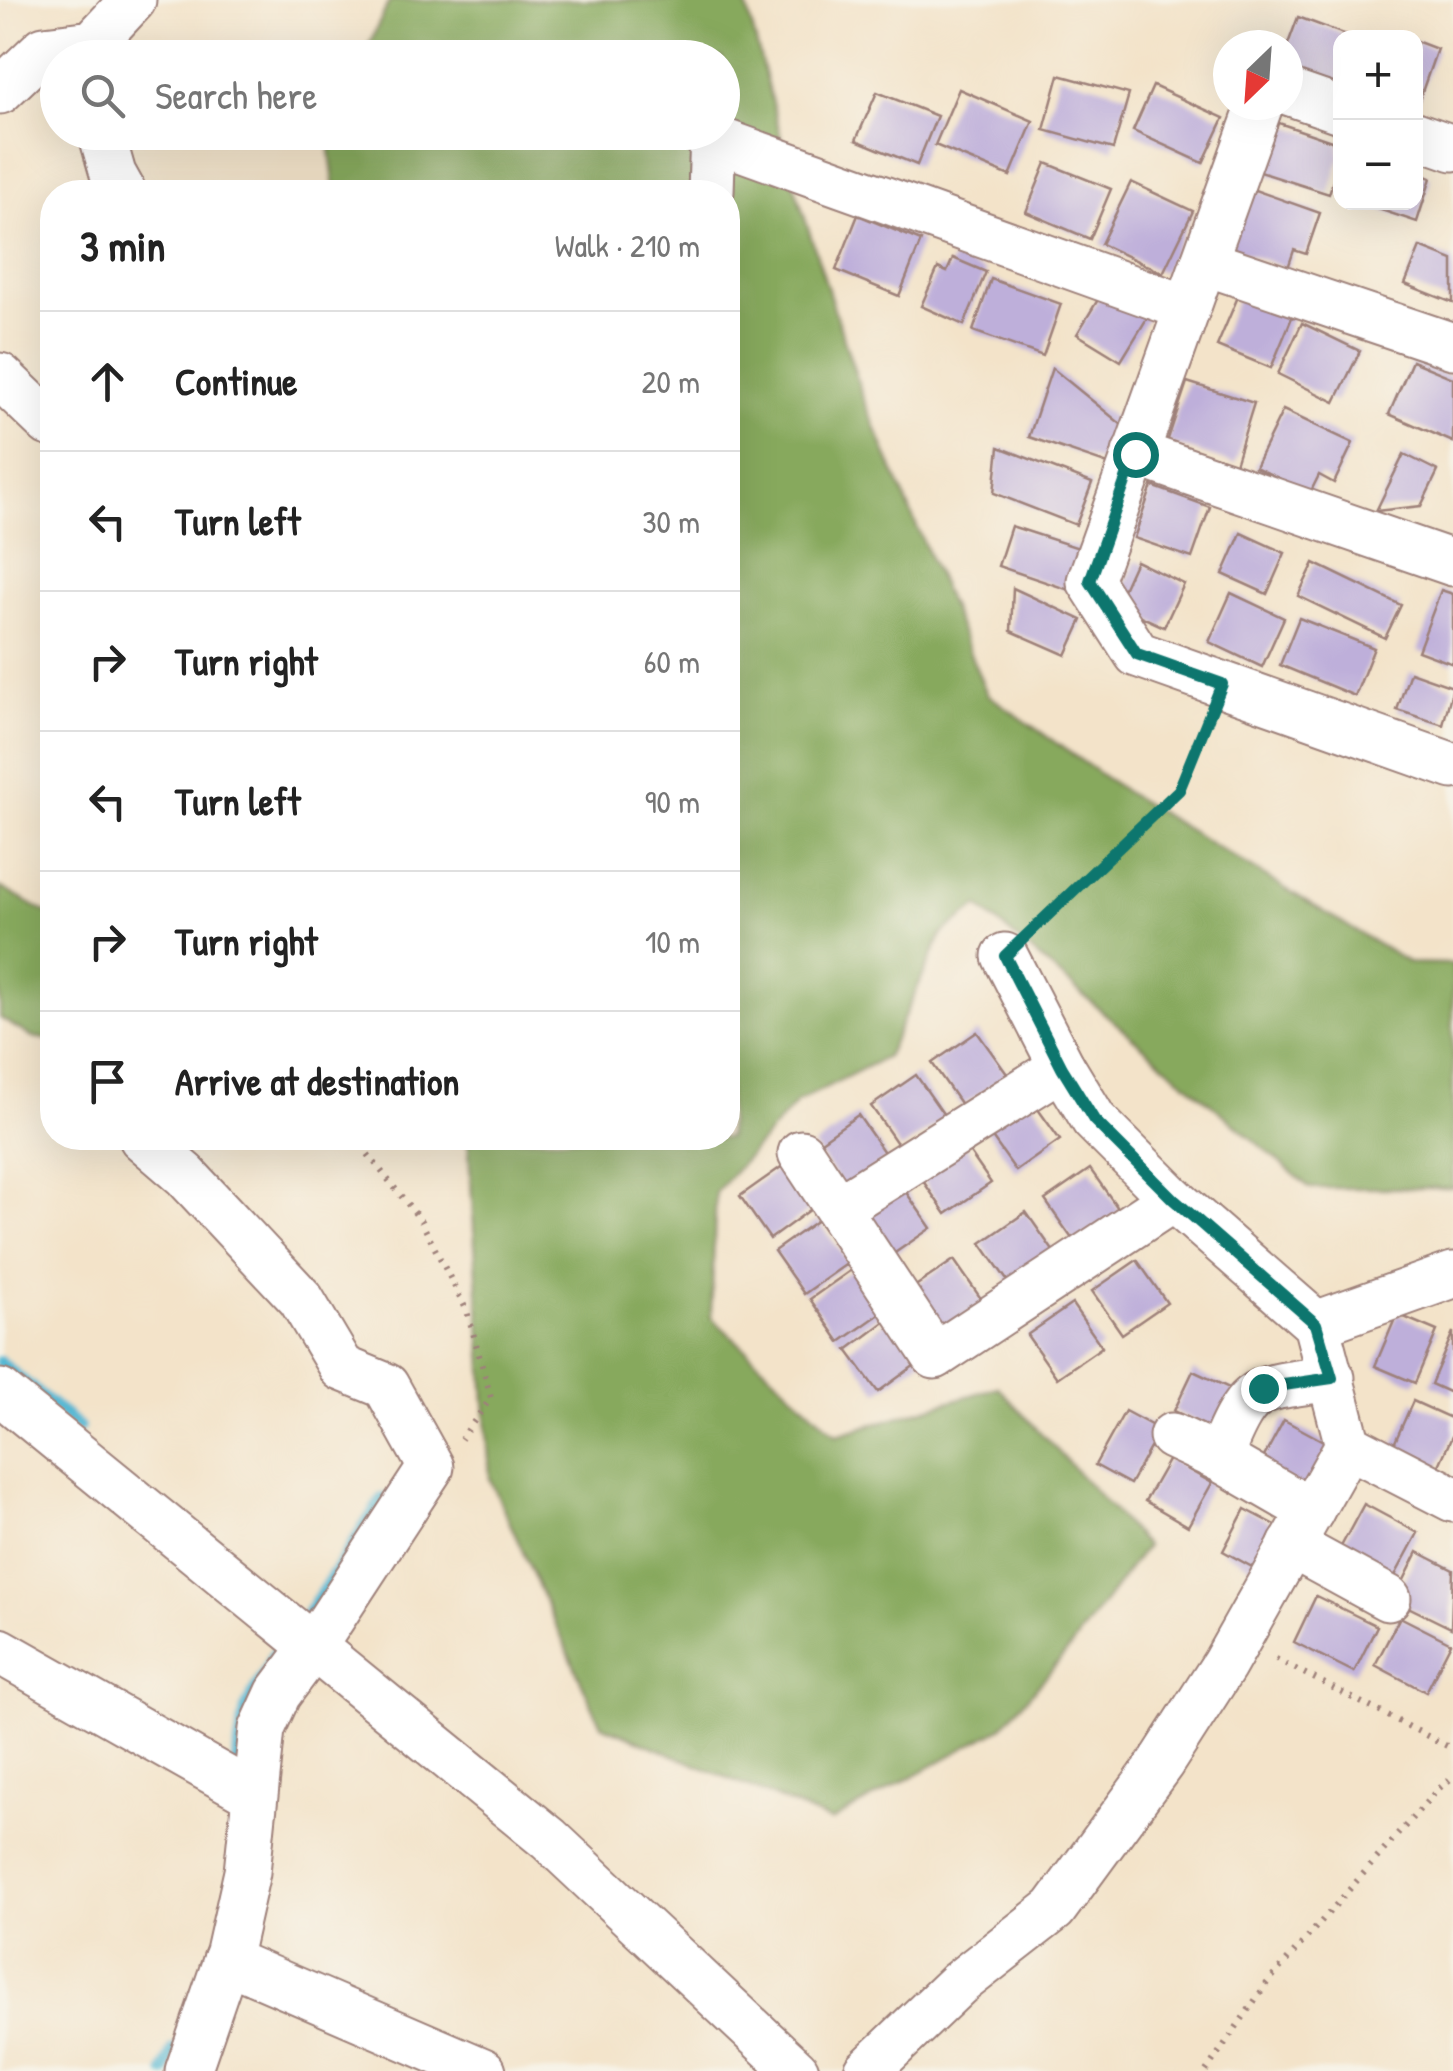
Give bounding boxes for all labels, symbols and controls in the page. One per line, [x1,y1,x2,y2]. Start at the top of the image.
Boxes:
north arrow [1213,30,1303,120]
map controls [1333,30,1423,210]
button: + [1333,30,1423,120]
search box [40,40,740,150]
icon: search [75,68,130,123]
text: Search here [155,69,317,121]
button: − [1333,120,1423,210]
text: 3 min [80,217,165,274]
text: Walk · 210 m [555,224,700,267]
icon: ahead [80,354,135,409]
text: Continue [175,355,297,407]
text: 20 m [642,360,700,403]
route start [1113,432,1159,478]
icon: left [80,494,135,549]
text: Turn left [175,495,300,547]
text: 30 m [642,500,700,543]
icon: right [80,634,135,689]
text: Turn right [175,635,318,687]
text: 60 m [644,640,700,683]
icon: left [80,774,135,829]
text: Turn left [175,775,300,827]
text: 90 m [645,780,700,823]
icon: right [80,914,135,969]
text: Turn right [175,915,318,967]
text: 10 m [645,920,700,963]
icon: arrive [80,1054,135,1109]
text: Arrive at destination [175,1055,459,1107]
route end [1241,1366,1287,1412]

